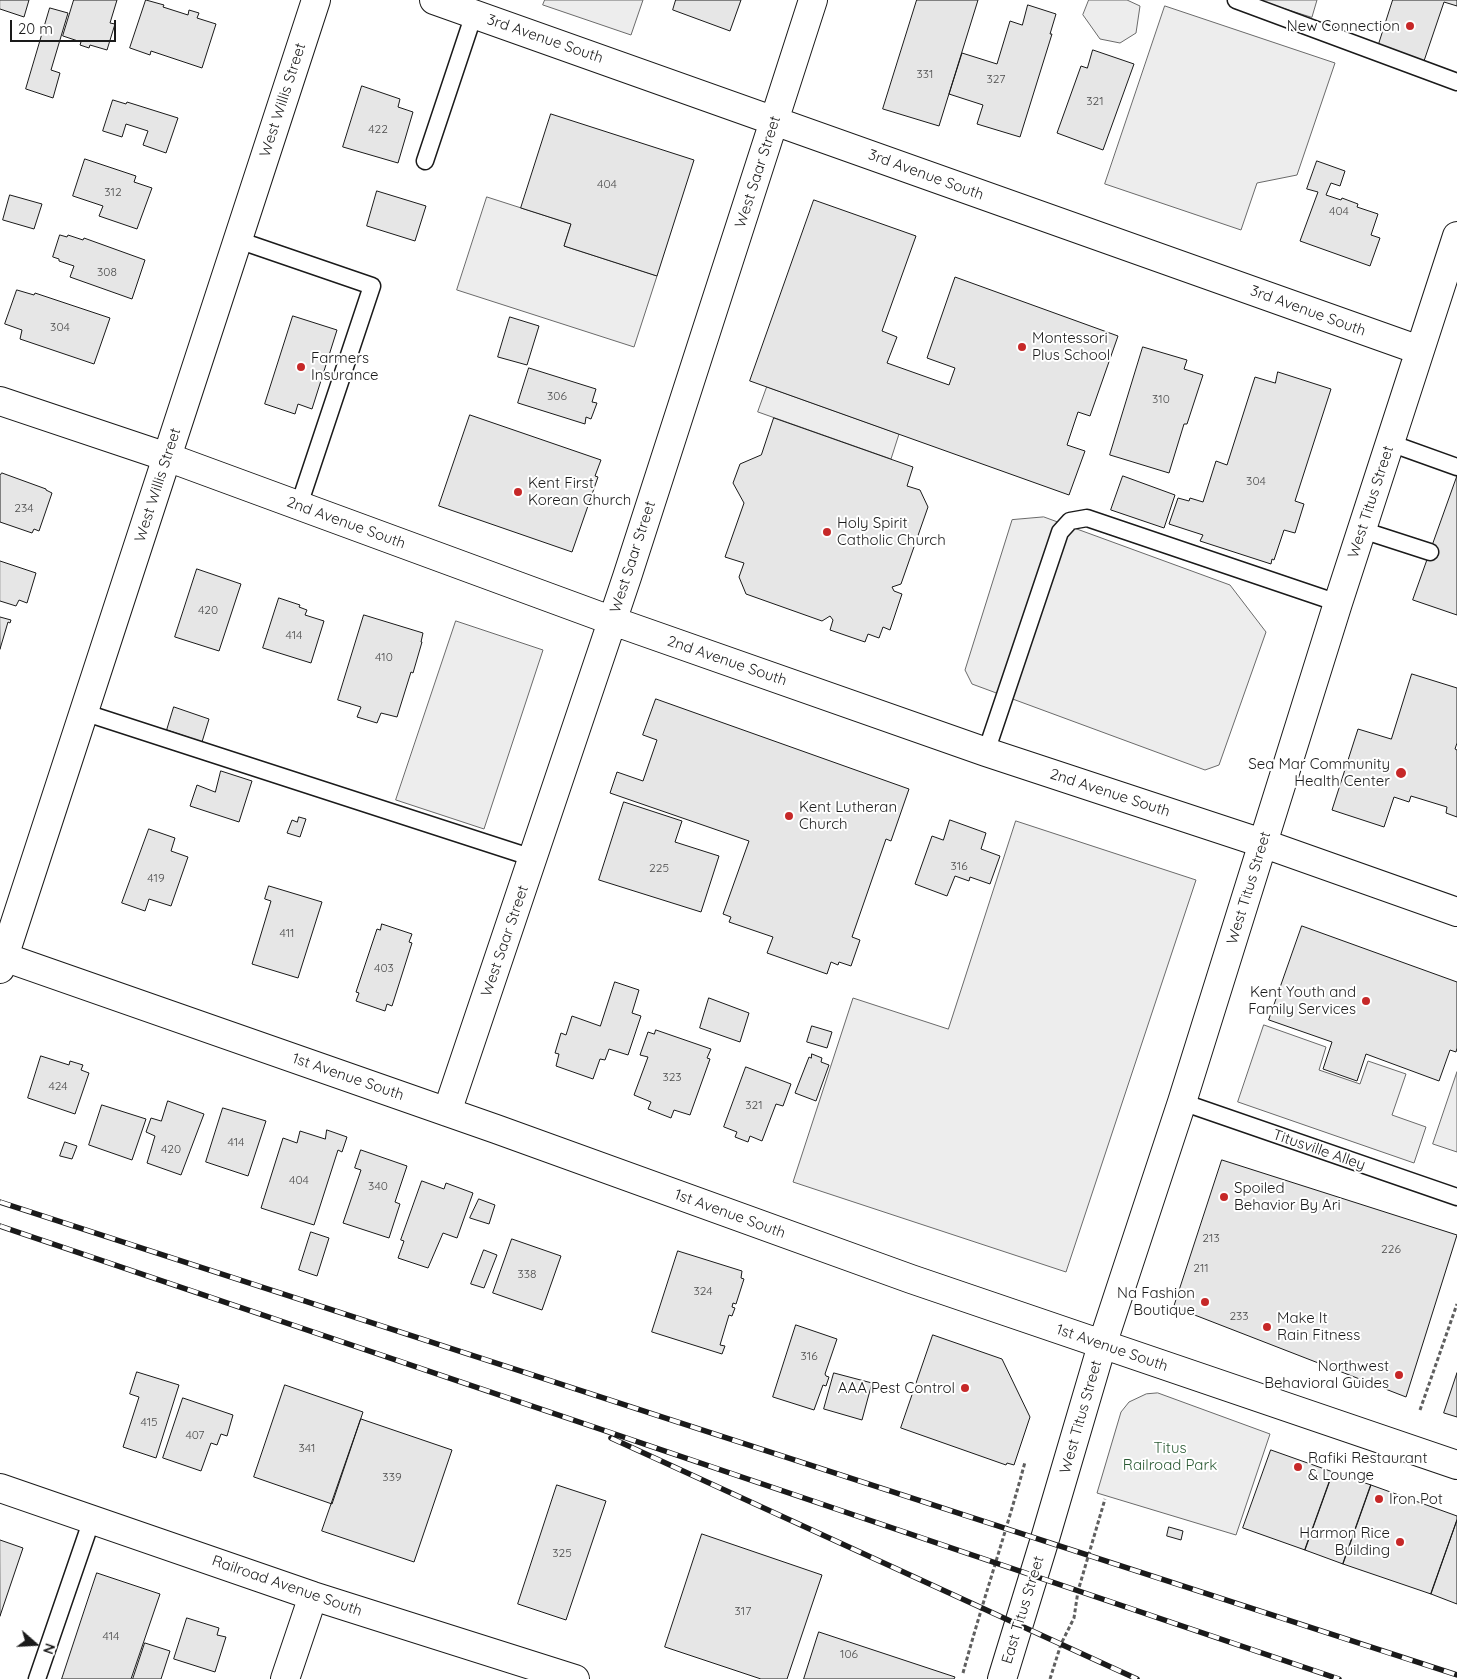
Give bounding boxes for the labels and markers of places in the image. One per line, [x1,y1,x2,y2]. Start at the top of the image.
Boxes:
place label: New Connection [1287,17,1400,35]
marker: New Connection [1404,20,1416,32]
place label: Montessori Plus School [1032,329,1110,364]
marker: Montessori Plus School [1016,341,1028,353]
place label: Farmers Insurance [311,349,379,384]
marker: Farmers Insurance [295,361,307,373]
place label: Kent First Korean Church [528,474,631,509]
marker: Kent First Korean Church [512,486,524,498]
place label: Holy Spirit Catholic Church [837,514,946,549]
marker: Holy Spirit Catholic Church [821,526,833,538]
place label: Sea Mar Community Health Center [1248,755,1390,790]
marker: Sea Mar Community Health Center [1394,766,1408,780]
place label: Kent Lutheran Church [799,798,897,833]
marker: Kent Lutheran Church [783,810,795,822]
place label: Kent Youth and Family Services [1248,983,1356,1018]
marker: Kent Youth and Family Services [1360,995,1372,1007]
place label: Spoiled Behavior By Ari [1234,1179,1341,1214]
marker: Spoiled Behavior By Ari [1218,1191,1230,1203]
place label: Na Fashion Boutique [1117,1284,1195,1319]
marker: Na Fashion Boutique [1199,1296,1211,1308]
place label: Make It Rain Fitness [1277,1309,1360,1344]
marker: Make It Rain Fitness [1261,1321,1273,1333]
place label: Northwest Behavioral Guides [1264,1357,1389,1392]
marker: Northwest Behavioral Guides [1393,1369,1405,1381]
place label: AAA Pest Control [838,1379,955,1397]
marker: AAA Pest Control [959,1382,971,1394]
place label: Rafiki Restaurant & Lounge [1308,1449,1428,1484]
marker: Rafiki Restaurant & Lounge [1292,1461,1304,1473]
place label: Iron Pot [1389,1490,1443,1508]
marker: Iron Pot [1373,1493,1385,1505]
place label: Harmon Rice Building [1299,1524,1390,1559]
marker: Harmon Rice Building [1394,1536,1406,1548]

